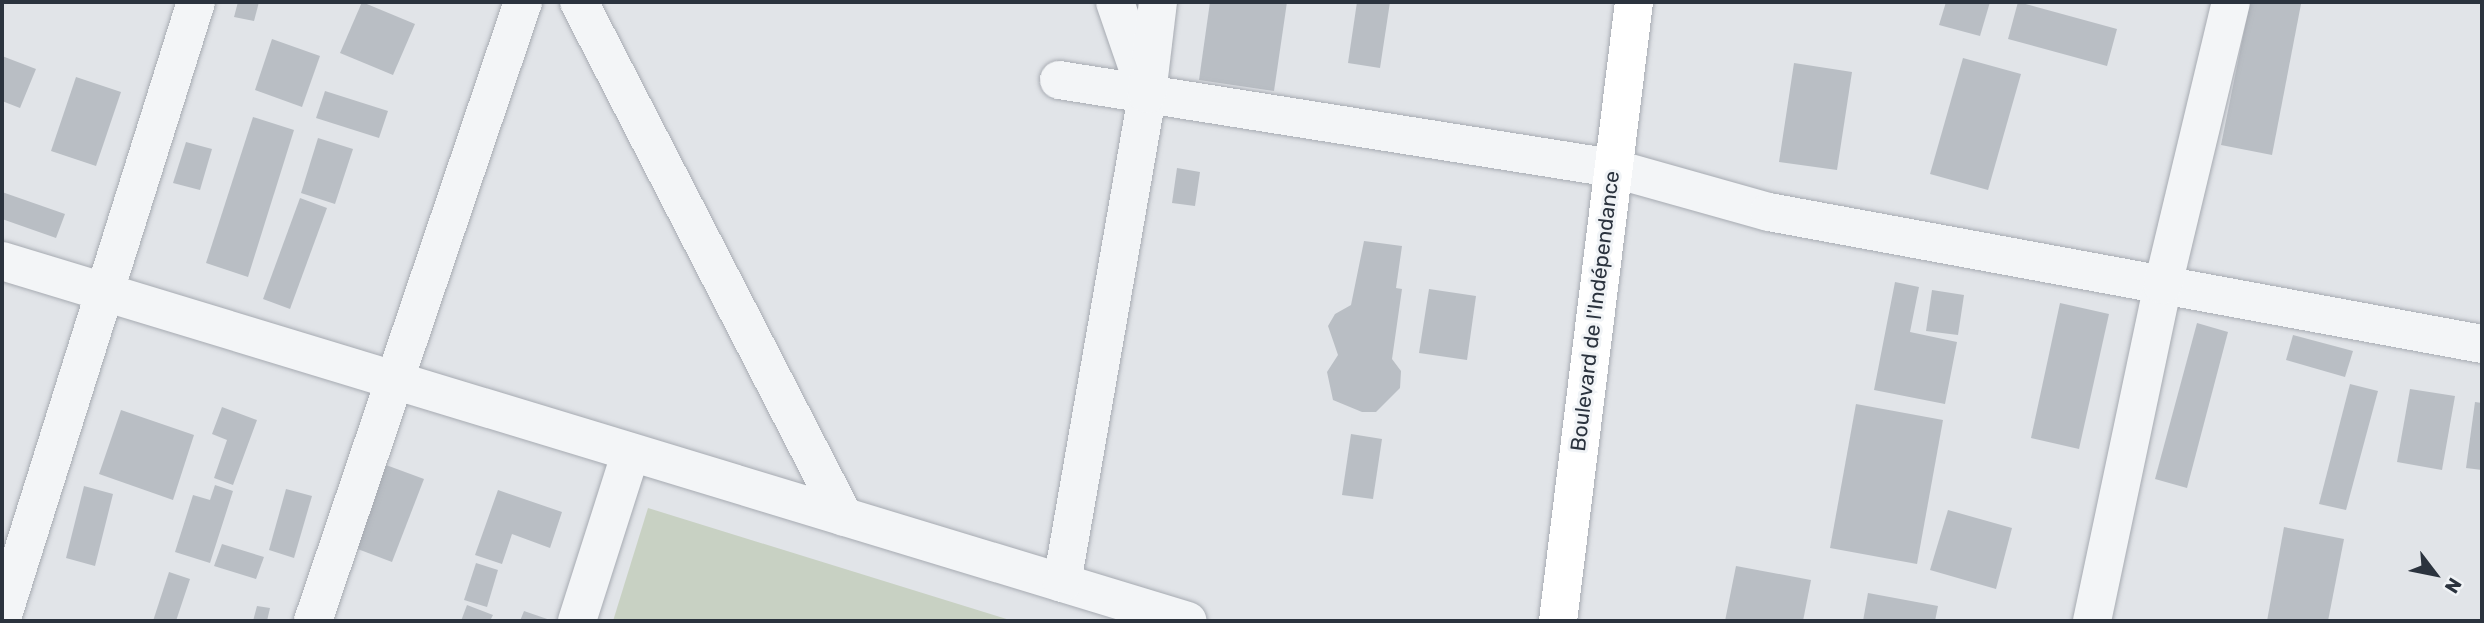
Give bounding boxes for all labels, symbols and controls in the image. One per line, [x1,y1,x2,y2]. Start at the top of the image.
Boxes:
street label: Boulevard de l'Indépendance [1565,169,1625,453]
north arrow [2400,539,2470,609]
text: N [2440,573,2467,597]

